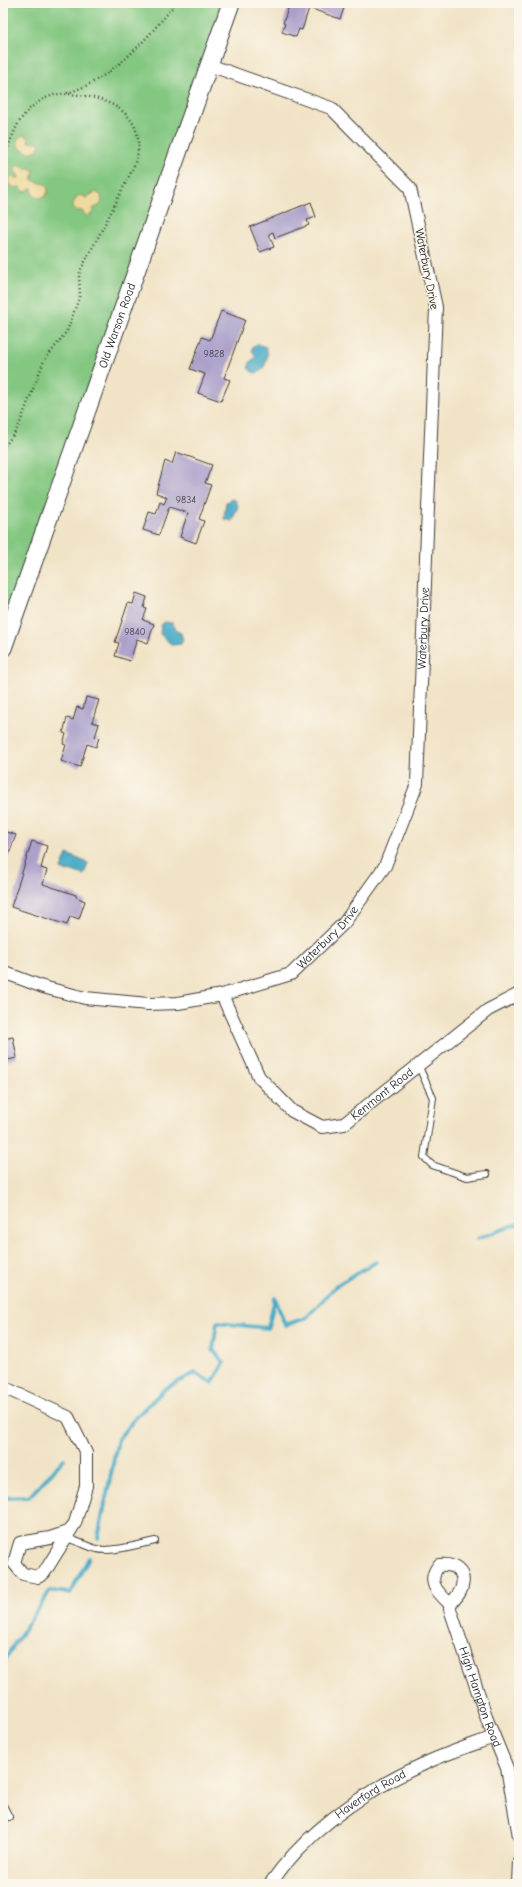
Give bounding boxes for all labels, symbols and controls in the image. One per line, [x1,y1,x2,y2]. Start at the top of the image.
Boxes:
street label: Waterbury Drive [412,227,442,311]
street label: Old Warson Road [96,281,138,370]
house number: 9828 [204,348,224,360]
house number: 9834 [176,494,196,506]
street label: Waterbury Drive [415,587,432,670]
house number: 9840 [124,626,146,638]
street label: Waterbury Drive [294,903,361,972]
street label: Kenmont Road [348,1065,416,1123]
street label: High Hampton Road [456,1645,505,1749]
street label: Haverford Road [332,1767,408,1821]

